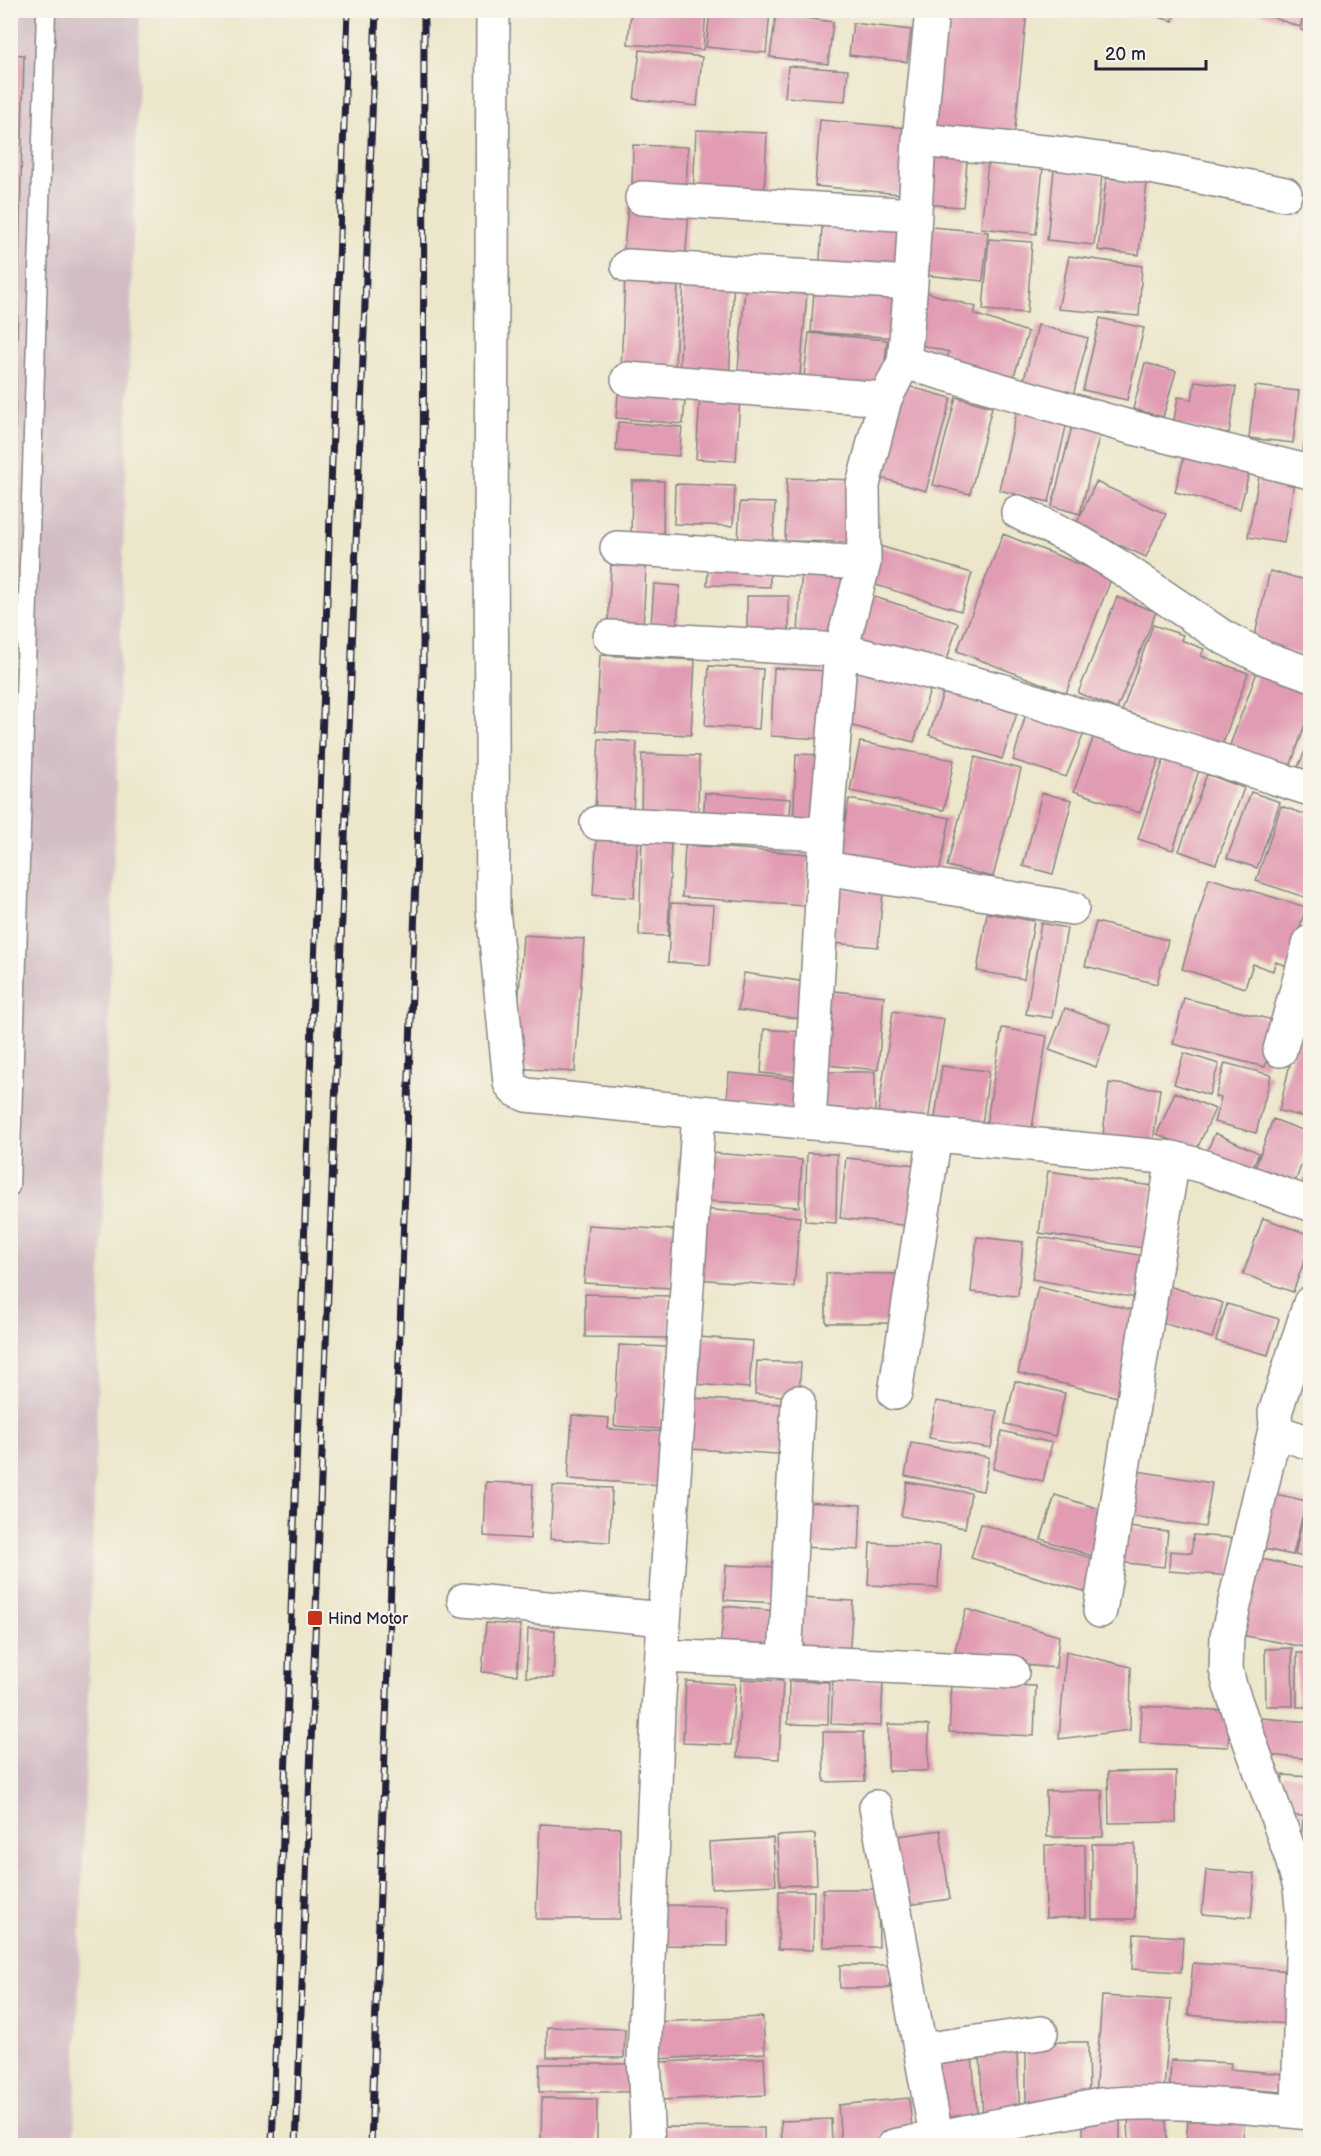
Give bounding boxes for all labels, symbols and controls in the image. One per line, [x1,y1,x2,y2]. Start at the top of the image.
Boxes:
scale bar [1096,33,1206,71]
text: 20 m [1105,44,1146,65]
marker: Hind Motor [306,1609,324,1627]
place label: Hind Motor [328,1610,408,1629]

